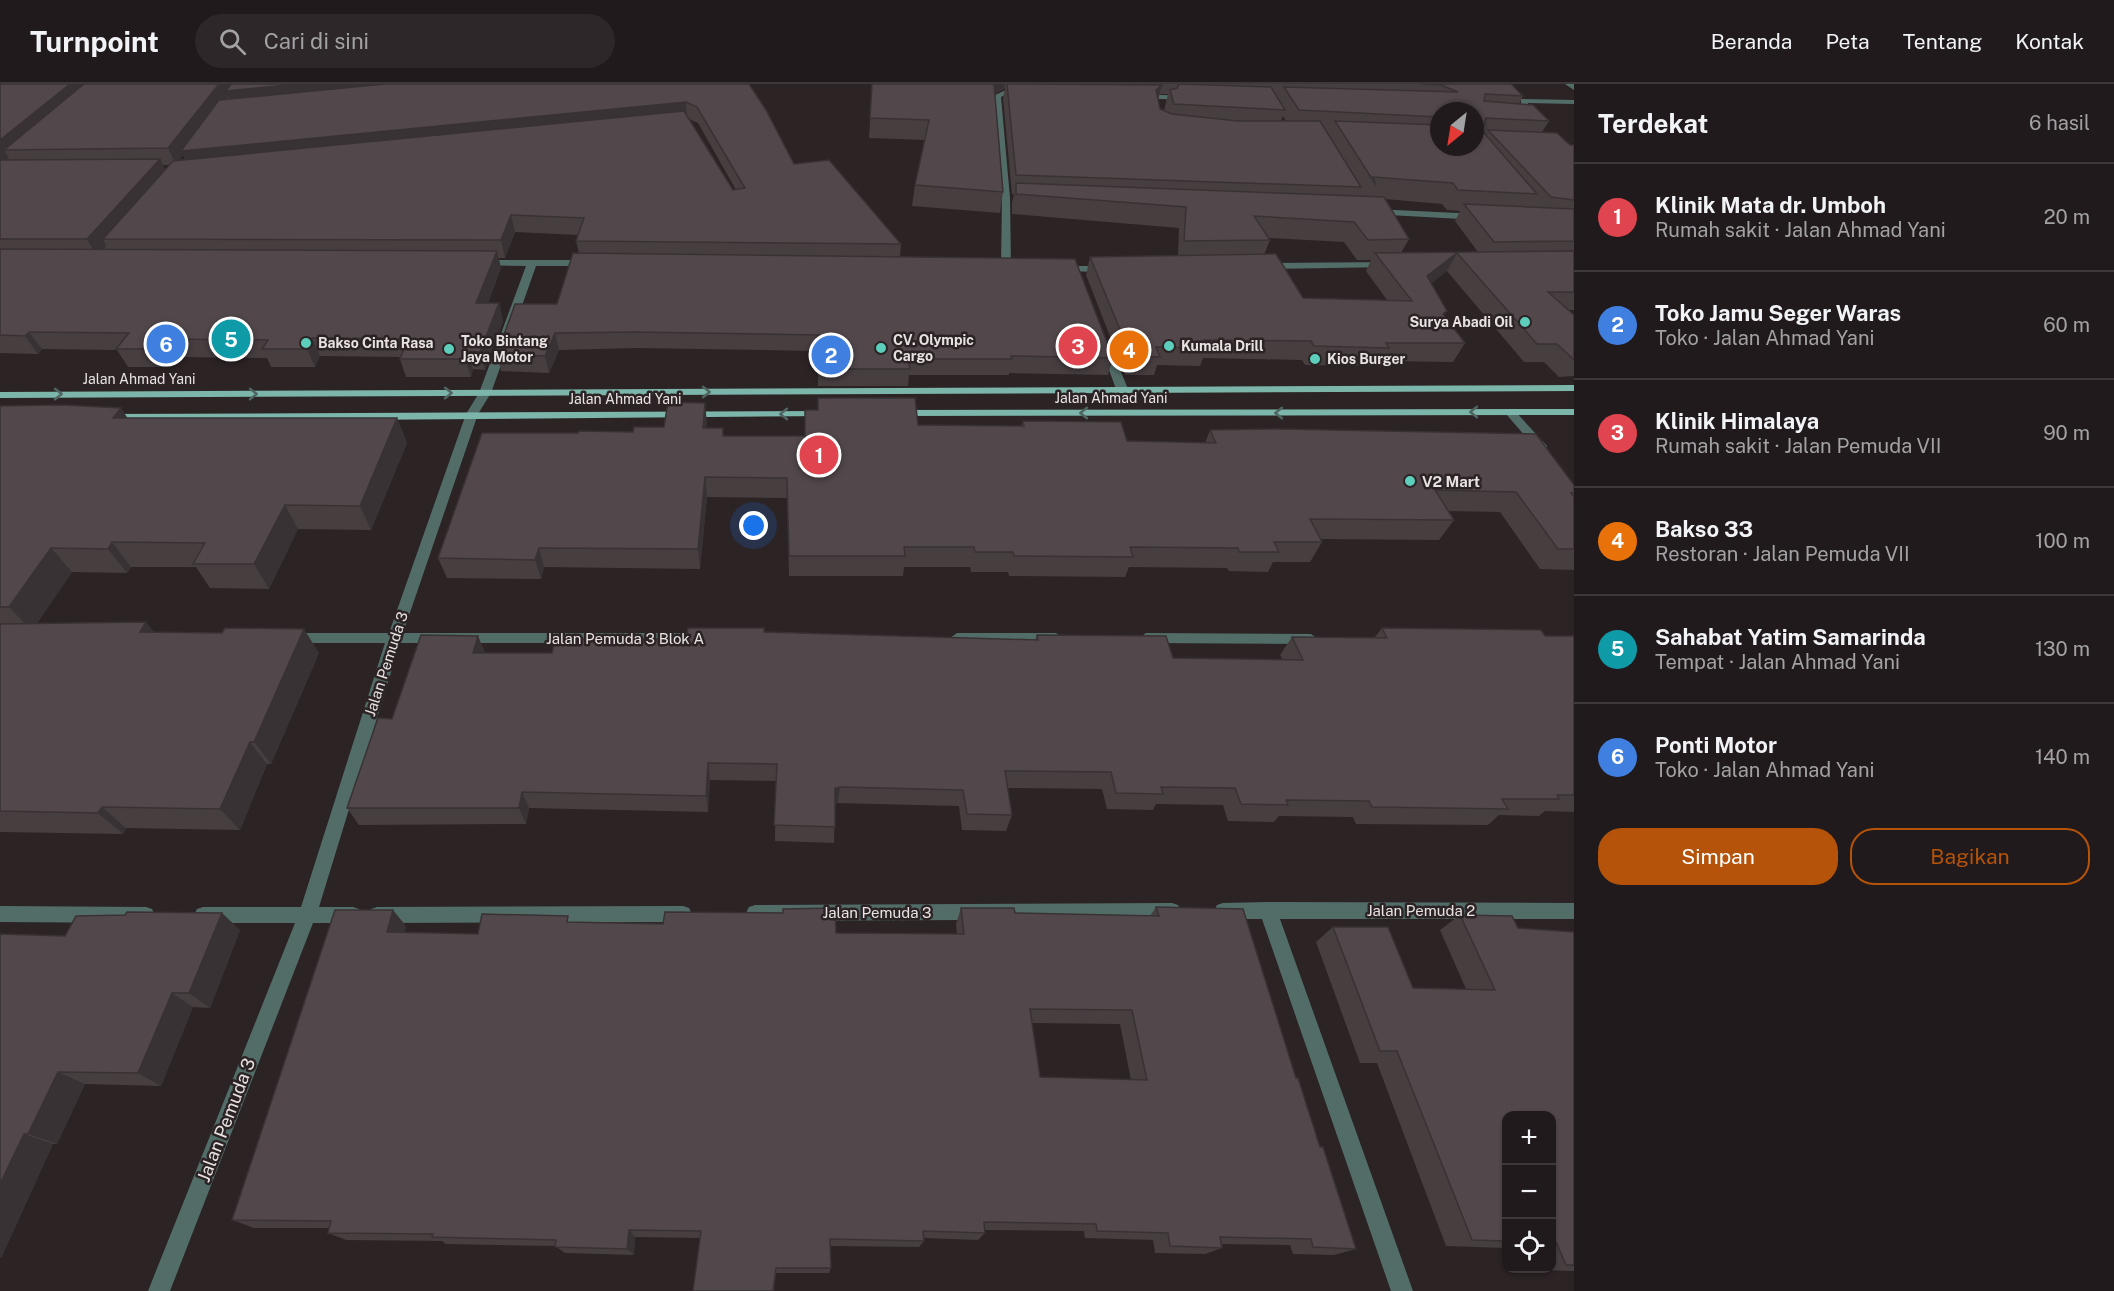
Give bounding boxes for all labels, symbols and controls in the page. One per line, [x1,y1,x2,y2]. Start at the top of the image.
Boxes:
search box [195,14,615,68]
text: Turnpoint [30,25,159,58]
icon: search [216,25,249,58]
text: Cari di sini [264,28,369,54]
text: Beranda [1711,29,1792,54]
text: Peta [1825,29,1870,54]
text: Tentang [1903,29,1982,54]
text: Kontak [2015,29,2084,54]
north arrow [1430,102,1484,156]
text: Terdekat [1598,108,1708,139]
text: 6 hasil [2029,111,2090,135]
text: Klinik Mata dr. Umboh [1655,192,1886,218]
text: 1 [1613,205,1622,229]
text: 20 m [2044,205,2090,229]
text: Rumah sakit · Jalan Ahmad Yani [1655,218,1946,242]
text: Toko Jamu Seger Waras [1655,300,1901,326]
text: 2 [1611,313,1624,337]
text: 60 m [2043,313,2090,337]
place label: Surya Abadi Oil [1409,314,1513,330]
marker: Surya Abadi Oil [1518,315,1532,329]
pin: 5 [212,316,250,362]
pin: 6 [146,322,186,366]
pin: 3 [1058,324,1098,368]
text: Toko · Jalan Ahmad Yani [1655,326,1874,350]
pin: 4 [1110,328,1148,372]
pin: 2 [812,332,850,378]
place label: CV. Olympic Cargo [893,332,974,364]
place label: Toko Bintang Jaya Motor [461,333,548,365]
place label: Bakso Cinta Rasa [318,335,434,351]
marker: Bakso Cinta Rasa [299,336,313,350]
place label: Kumala Drill [1181,338,1264,354]
marker: Kumala Drill [1162,339,1176,353]
marker: CV. Olympic Cargo [874,341,888,355]
marker: Toko Bintang Jaya Motor [442,342,456,356]
place label: Kios Burger [1327,351,1406,367]
marker: Kios Burger [1308,352,1322,366]
street label: Jalan Ahmad Yani [82,371,196,387]
one-way arrow [702,385,711,398]
one-way arrow [444,387,453,399]
one-way arrow [54,388,63,400]
one-way arrow [249,388,258,400]
street label: Jalan Ahmad Yani [1054,390,1168,406]
street label: Jalan Ahmad Yani [568,391,682,407]
one-way arrow [1469,406,1478,418]
one-way arrow [1079,407,1088,419]
one-way arrow [1274,407,1283,419]
one-way arrow [779,408,788,420]
text: Klinik Himalaya [1655,408,1819,434]
text: 3 [1611,421,1624,445]
text: 90 m [2043,421,2090,445]
pin: 1 [800,432,838,478]
text: Rumah sakit · Jalan Pemuda VII [1655,434,1941,458]
place label: V2 Mart [1422,473,1480,490]
marker: V2 Mart [1403,474,1417,488]
your location [739,511,768,540]
text: Bakso 33 [1655,516,1753,542]
text: 4 [1611,529,1624,553]
text: 100 m [2035,529,2090,553]
text: Restoran · Jalan Pemuda VII [1655,542,1910,566]
street label: Jalan Pemuda 3 [361,609,411,719]
text: Sahabat Yatim Samarinda [1655,624,1926,650]
street label: Jalan Pemuda 3 Blok A [546,630,704,647]
text: 5 [1611,637,1624,661]
text: 130 m [2035,637,2090,661]
text: Tempat · Jalan Ahmad Yani [1655,650,1900,674]
text: Ponti Motor [1655,732,1777,758]
text: 6 [1611,745,1624,769]
text: 140 m [2035,745,2090,769]
text: Toko · Jalan Ahmad Yani [1655,758,1874,782]
button: Simpan [1598,828,1838,885]
button: Bagikan [1850,828,2090,885]
street label: Jalan Pemuda 2 [1367,902,1475,919]
street label: Jalan Pemuda 3 [822,904,932,921]
street label: Jalan Pemuda 3 [193,1055,259,1185]
map controls [1502,1111,1556,1273]
button: + [1502,1111,1556,1165]
button: − [1502,1165,1556,1219]
button: locate [1502,1219,1556,1273]

